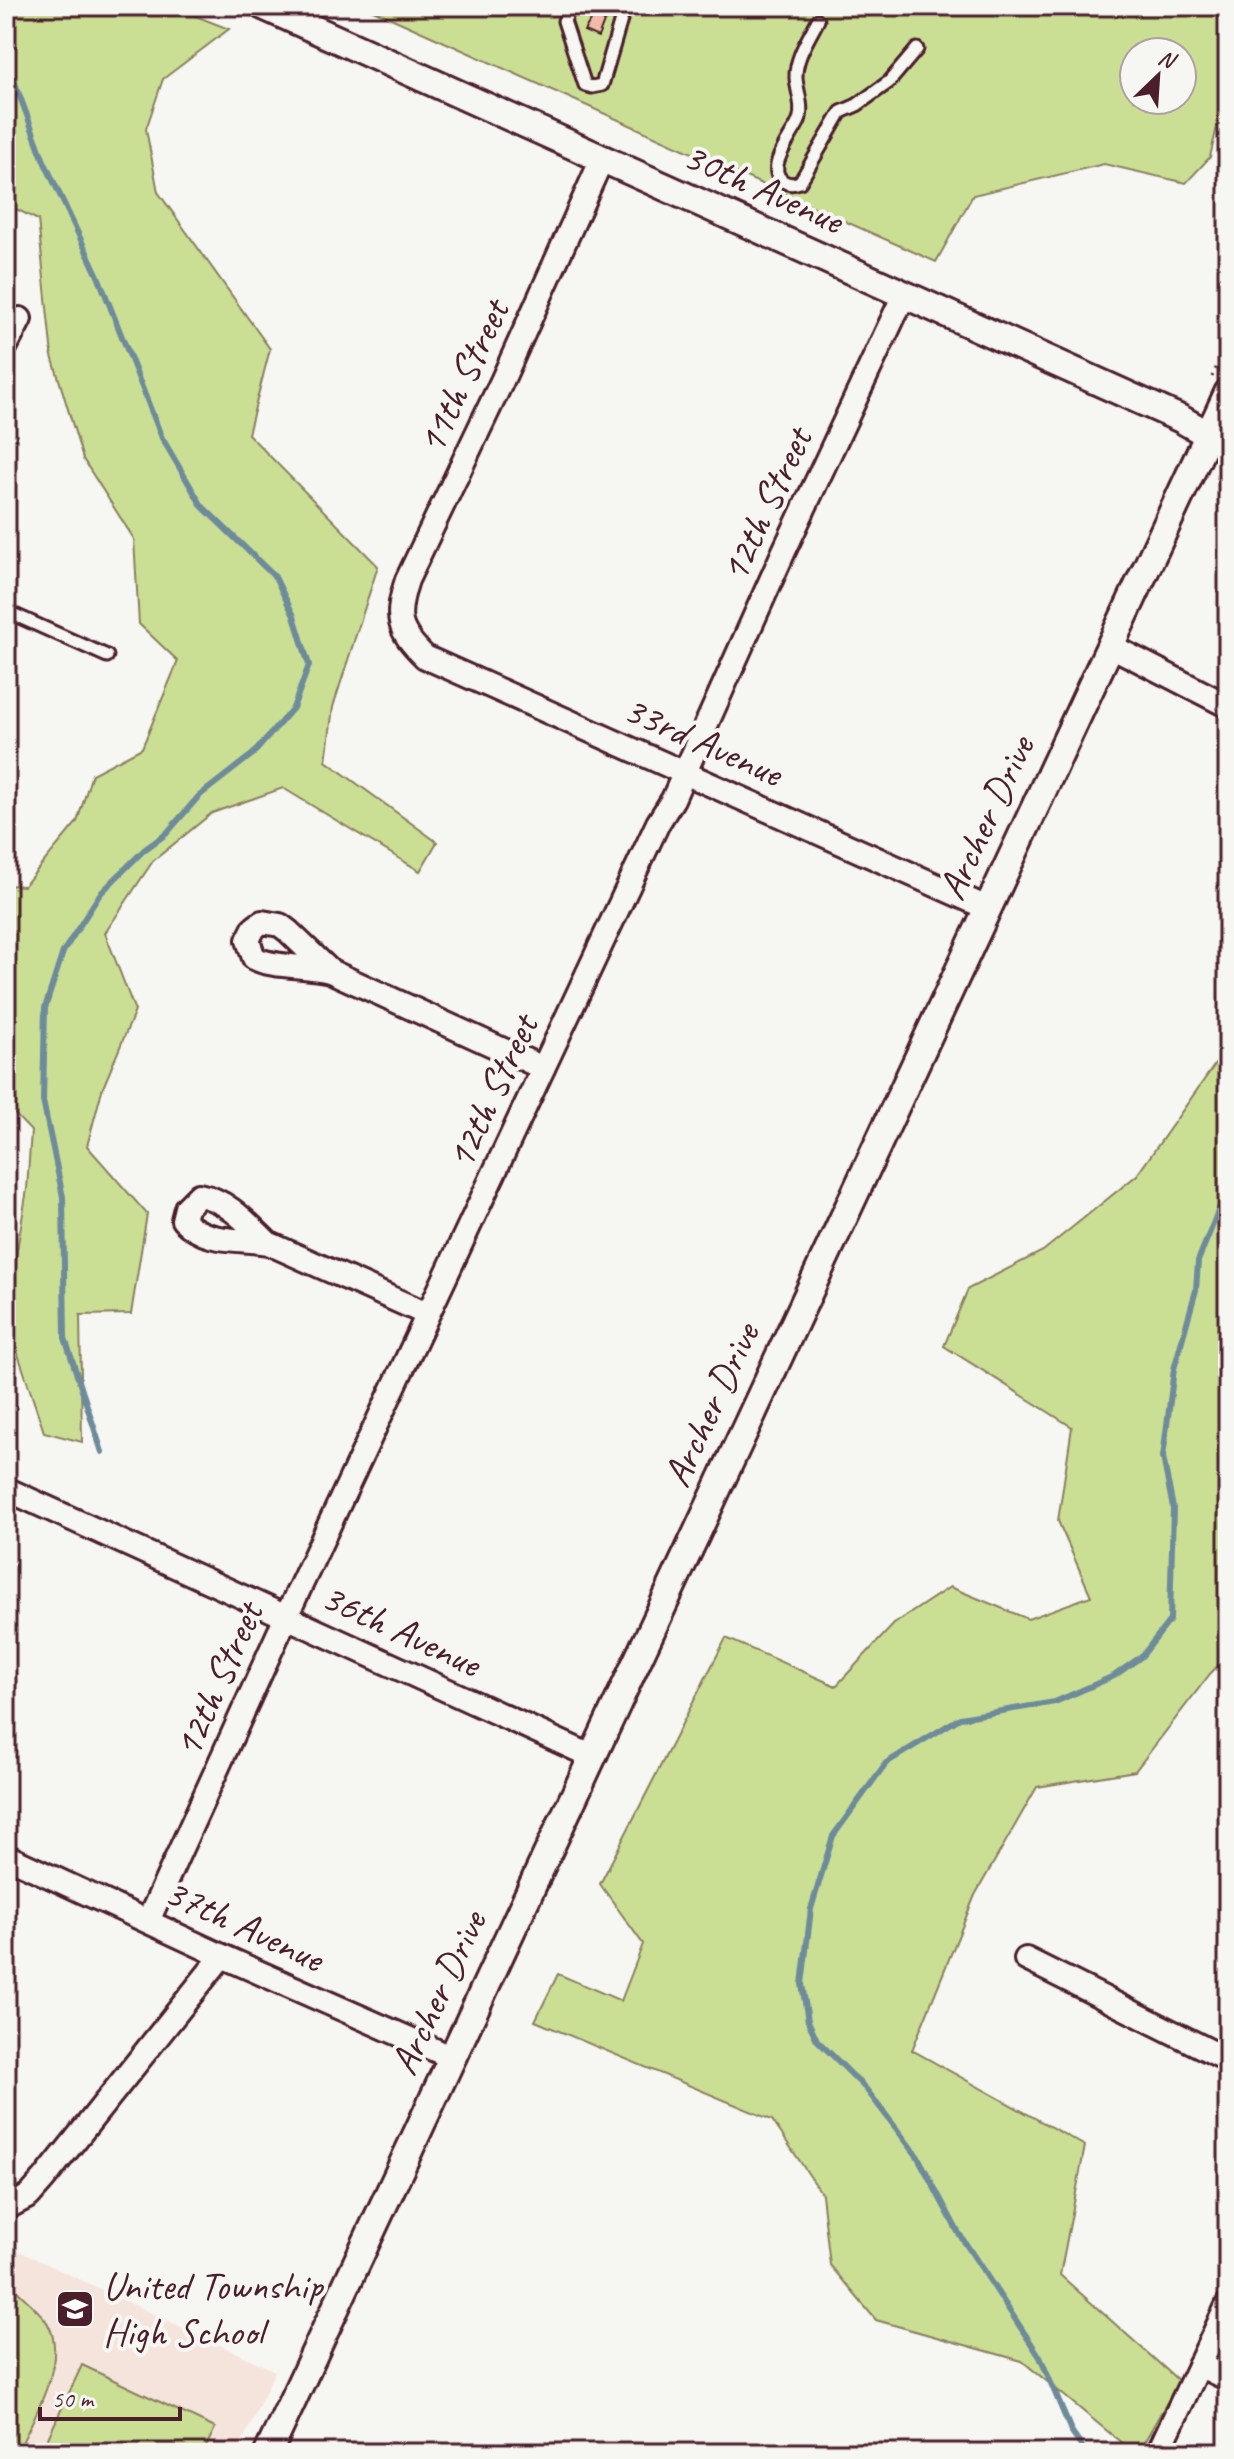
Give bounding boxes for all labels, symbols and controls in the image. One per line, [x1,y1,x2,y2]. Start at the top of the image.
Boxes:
north arrow [1118,36,1198,116]
text: N [1154,43,1181,76]
street label: 30th Avenue [676,131,853,246]
street label: 11th Street [406,289,522,462]
street label: 12th Street [709,417,825,590]
street label: 33rd Avenue [616,684,793,799]
street label: Archer Drive [926,726,1047,908]
street label: 12th Street [435,1004,551,1177]
street label: Archer Drive [651,1313,772,1495]
street label: 36th Avenue [314,1572,491,1690]
street label: 12th Street [162,1592,276,1765]
street label: 37th Avenue [157,1867,334,1985]
street label: Archer Drive [378,1901,499,2083]
place label: United Township High School [103,2261,325,2357]
school or university icon: United Township High School [54,2288,96,2330]
scale bar [40,2371,180,2421]
text: 50 m [52,2384,95,2414]

